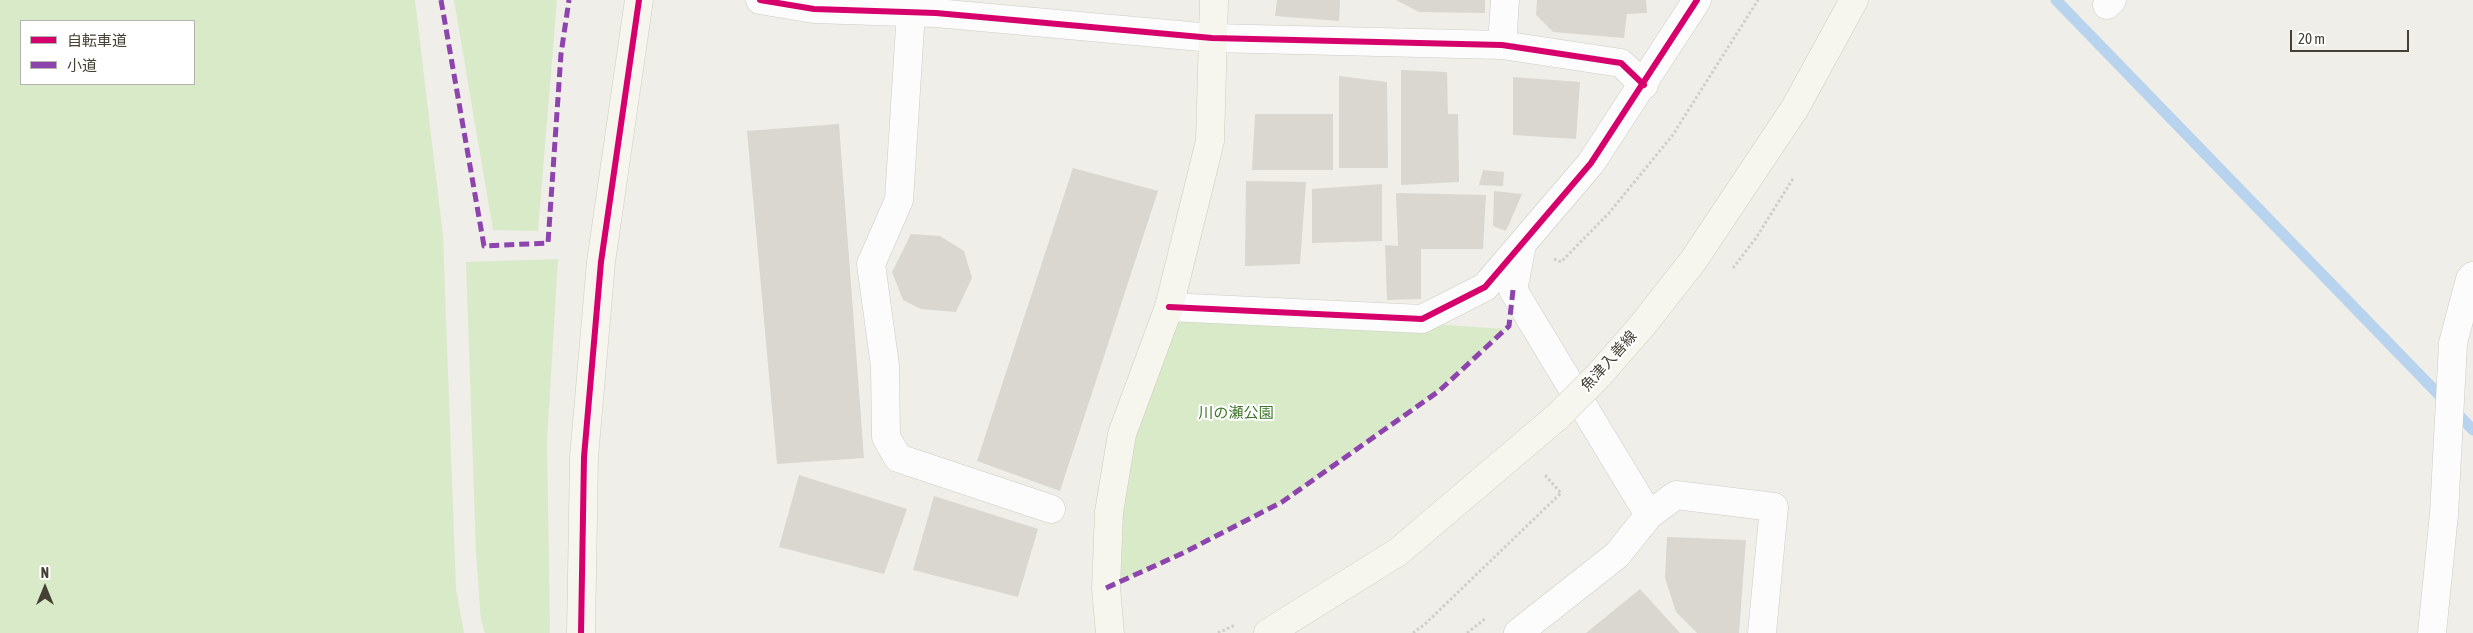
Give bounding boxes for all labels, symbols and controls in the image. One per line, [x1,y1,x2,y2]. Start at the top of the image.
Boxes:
legend [20,20,195,85]
scale bar [2293,20,2412,52]
text: 20 m [2298,30,2325,47]
text: 自転車道 [67,32,127,49]
text: 小道 [67,57,97,74]
street label: 魚津入善線 [1577,327,1641,395]
park label: 川の瀬公園 [1199,404,1273,422]
north arrow [20,563,70,613]
text: N [41,565,49,581]

